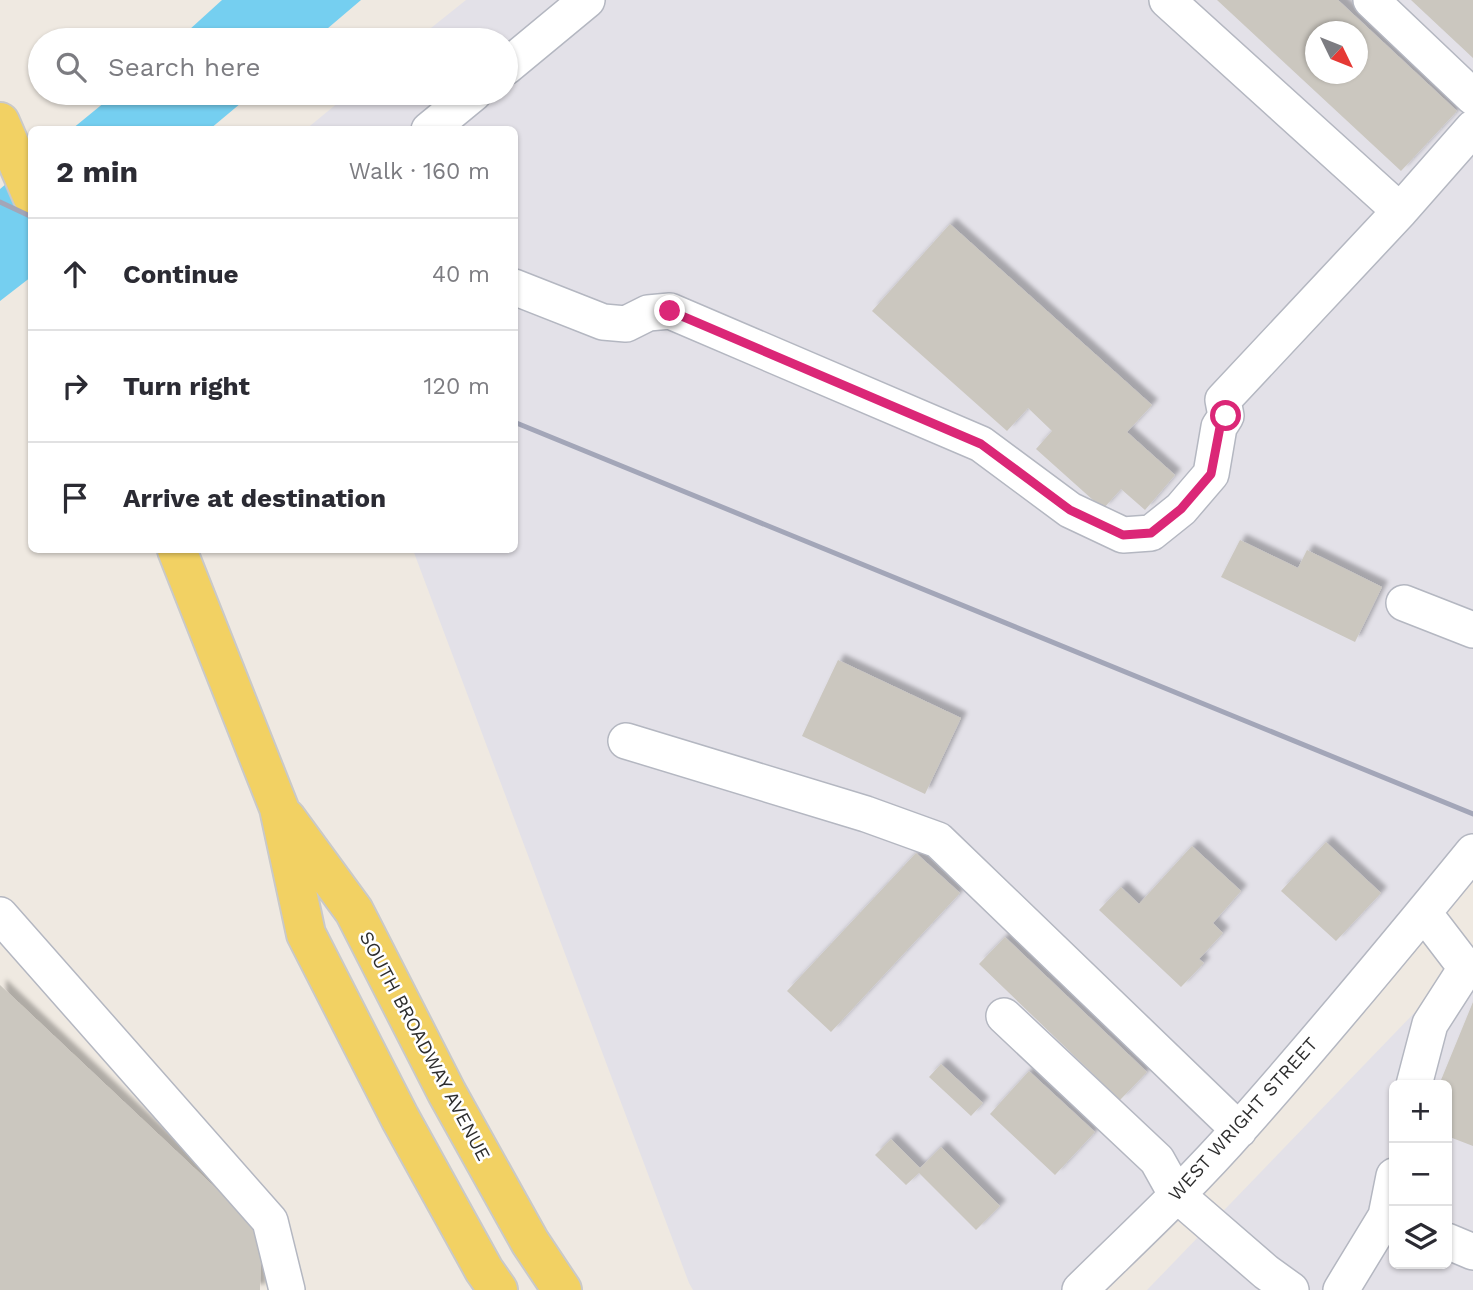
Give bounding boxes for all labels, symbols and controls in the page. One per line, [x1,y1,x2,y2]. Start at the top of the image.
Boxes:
north arrow [1305,21,1368,84]
search box [28,28,518,105]
icon: search [52,48,90,86]
text: Search here [108,52,260,82]
text: 2 min [56,154,138,189]
text: Walk · 160 m [349,158,490,185]
icon: ahead [56,255,94,293]
text: Continue [123,259,239,289]
text: 40 m [432,261,490,288]
route end [654,295,685,326]
icon: right [56,367,94,405]
text: Turn right [123,371,250,401]
text: 120 m [424,373,490,400]
route start [1210,400,1241,431]
icon: arrive [56,479,94,517]
text: Arrive at destination [123,483,386,513]
street label: SOUTH BROADWAY AVENUE [355,927,495,1165]
street label: WEST WRIGHT STREET [1163,1032,1323,1206]
map controls [1389,1080,1452,1269]
button: + [1389,1080,1452,1143]
button: − [1389,1143,1452,1206]
button: layers [1389,1206,1452,1269]

